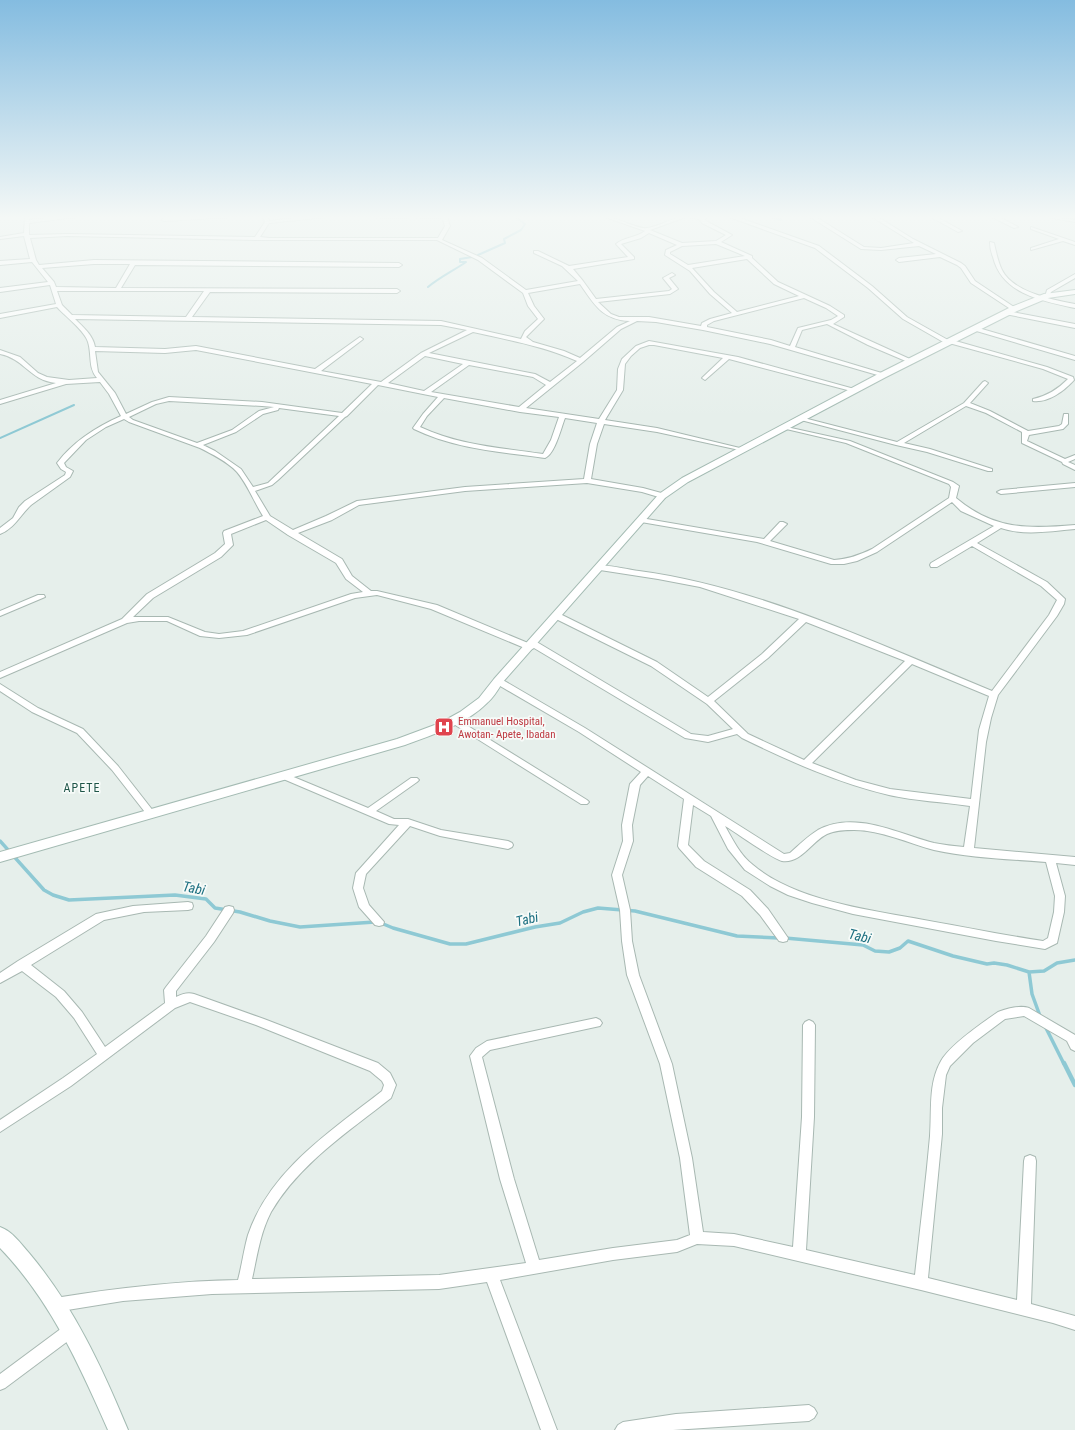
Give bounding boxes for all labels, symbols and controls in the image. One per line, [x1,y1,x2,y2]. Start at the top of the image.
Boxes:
place label: Emmanuel Hospital, Awotan- Apete, Ibadan [458,715,555,741]
hospital icon: Emmanuel Hospital, Awotan- Apete, Ibadan [433,716,455,738]
district label: APETE [64,781,100,795]
water label: Tabi [181,878,207,898]
water label: Tabi [514,908,541,929]
water label: Tabi [847,926,874,947]

